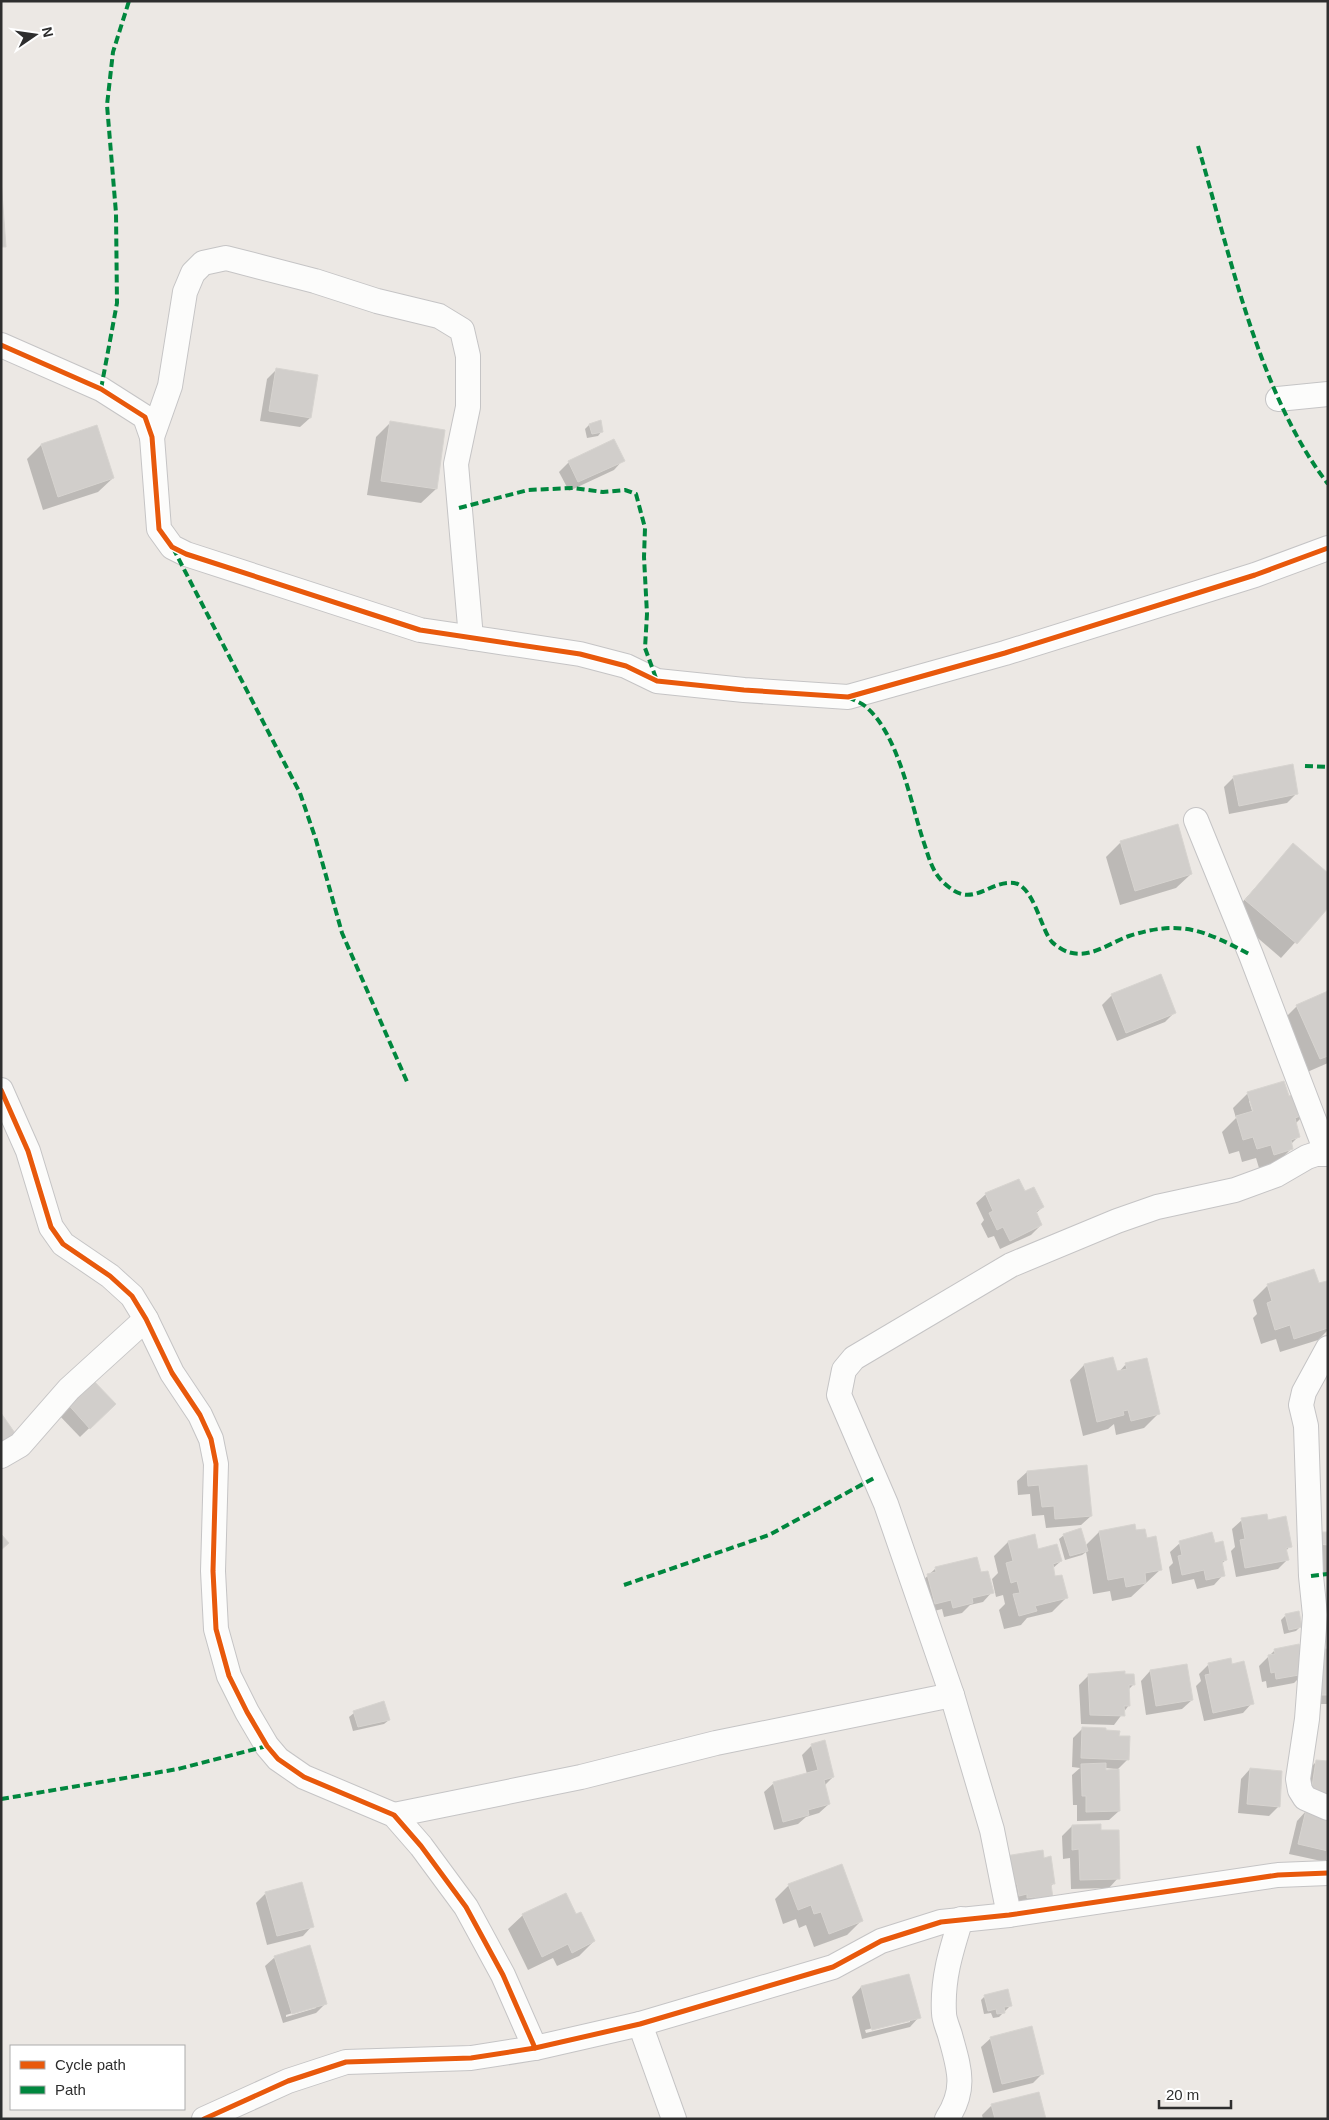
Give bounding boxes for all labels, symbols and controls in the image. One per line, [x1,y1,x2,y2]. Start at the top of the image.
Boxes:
north arrow [10,10,60,60]
text: N [39,25,57,39]
legend [10,2045,185,2110]
text: Cycle path [55,2056,126,2073]
scale bar [1159,2078,1232,2110]
text: Path [55,2081,86,2098]
text: 20 m [1166,2086,1199,2103]

